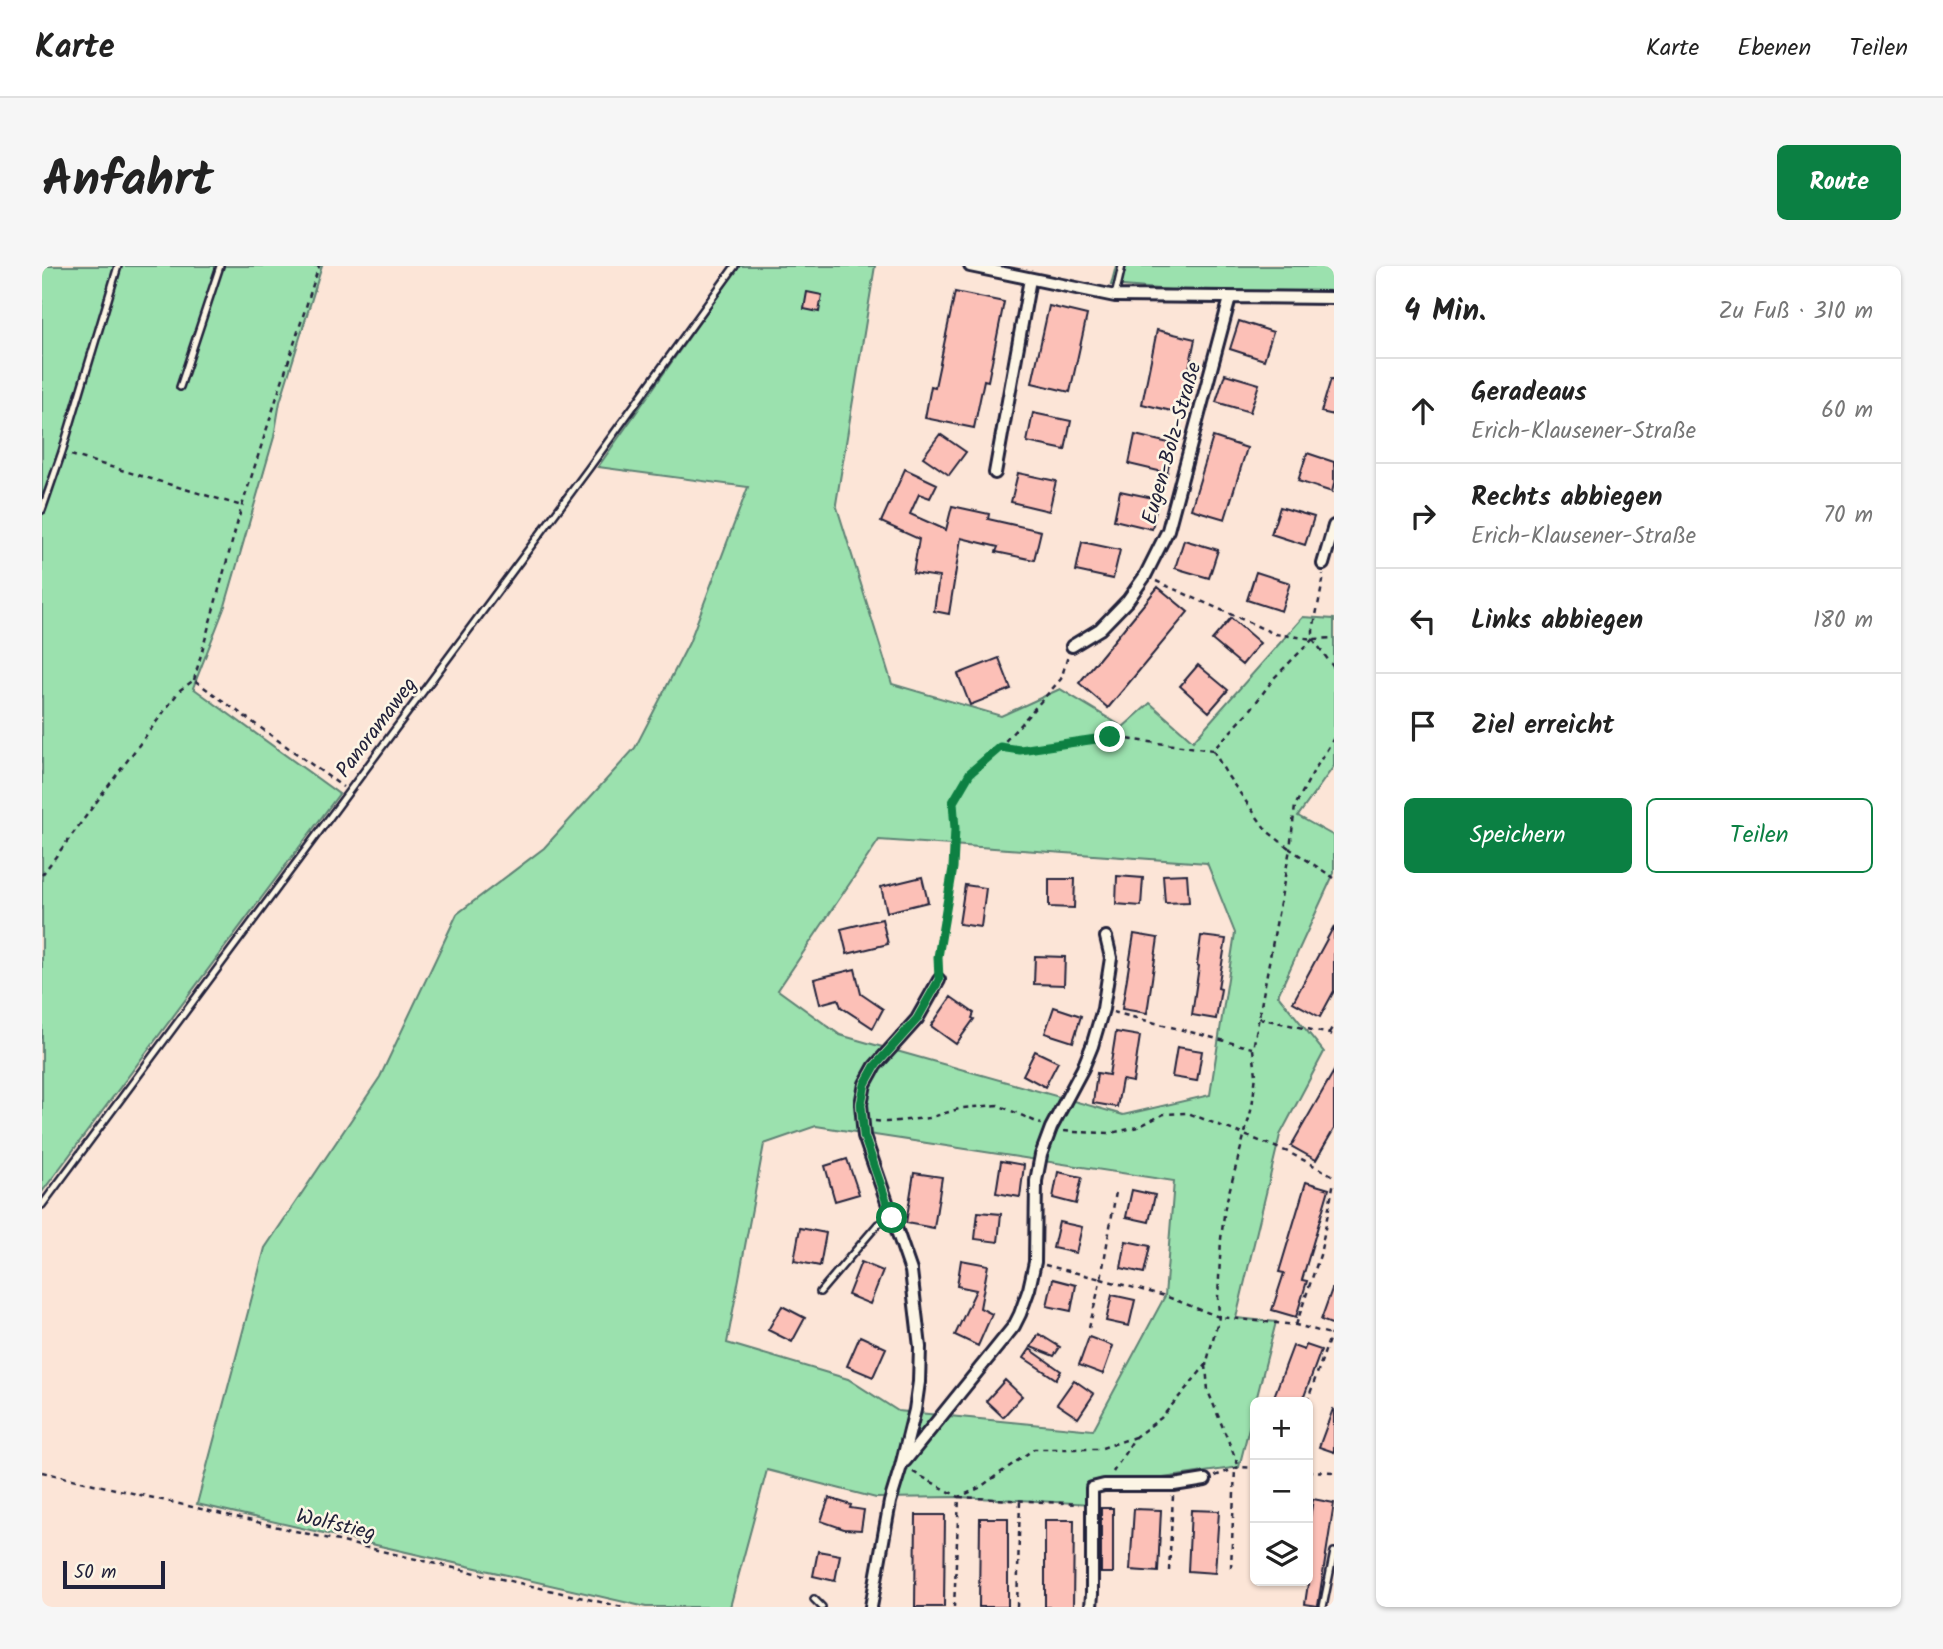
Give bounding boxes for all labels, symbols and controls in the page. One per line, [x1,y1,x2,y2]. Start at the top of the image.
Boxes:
text: Karte [35,22,115,75]
text: Karte [1646,29,1699,68]
text: Ebenen [1737,29,1811,68]
text: Teilen [1849,29,1908,68]
text: Anfahrt [42,143,214,221]
button: Route [1777,145,1901,220]
text: 4 Min. [1404,288,1486,336]
text: Zu Fuß · 310 m [1719,294,1873,330]
street label: Eugen-Bolz-Straße [1134,358,1212,528]
text: Geradeaus [1471,372,1587,414]
icon: ahead [1404,392,1442,430]
text: 60 m [1821,393,1873,429]
text: Erich-Klausener-Straße [1471,414,1696,450]
text: Rechts abbiegen [1471,477,1662,519]
icon: right [1404,497,1442,535]
text: 70 m [1823,498,1873,534]
text: Erich-Klausener-Straße [1471,519,1696,555]
text: Links abbiegen [1471,600,1643,642]
icon: left [1404,602,1442,640]
text: 180 m [1813,603,1873,639]
street label: Panoramaweg [328,670,426,785]
text: Ziel erreicht [1471,705,1614,747]
icon: arrive [1404,707,1442,745]
route end [1094,721,1125,752]
button: Speichern [1404,798,1632,873]
button: Teilen [1646,798,1873,873]
route start [876,1202,907,1233]
map controls [1250,1397,1313,1586]
button: + [1250,1397,1313,1460]
button: − [1250,1460,1313,1523]
street label: Wolfstieg [293,1500,379,1551]
button: layers [1250,1523,1313,1586]
scale bar [63,1558,164,1590]
text: 50 m [74,1558,116,1588]

